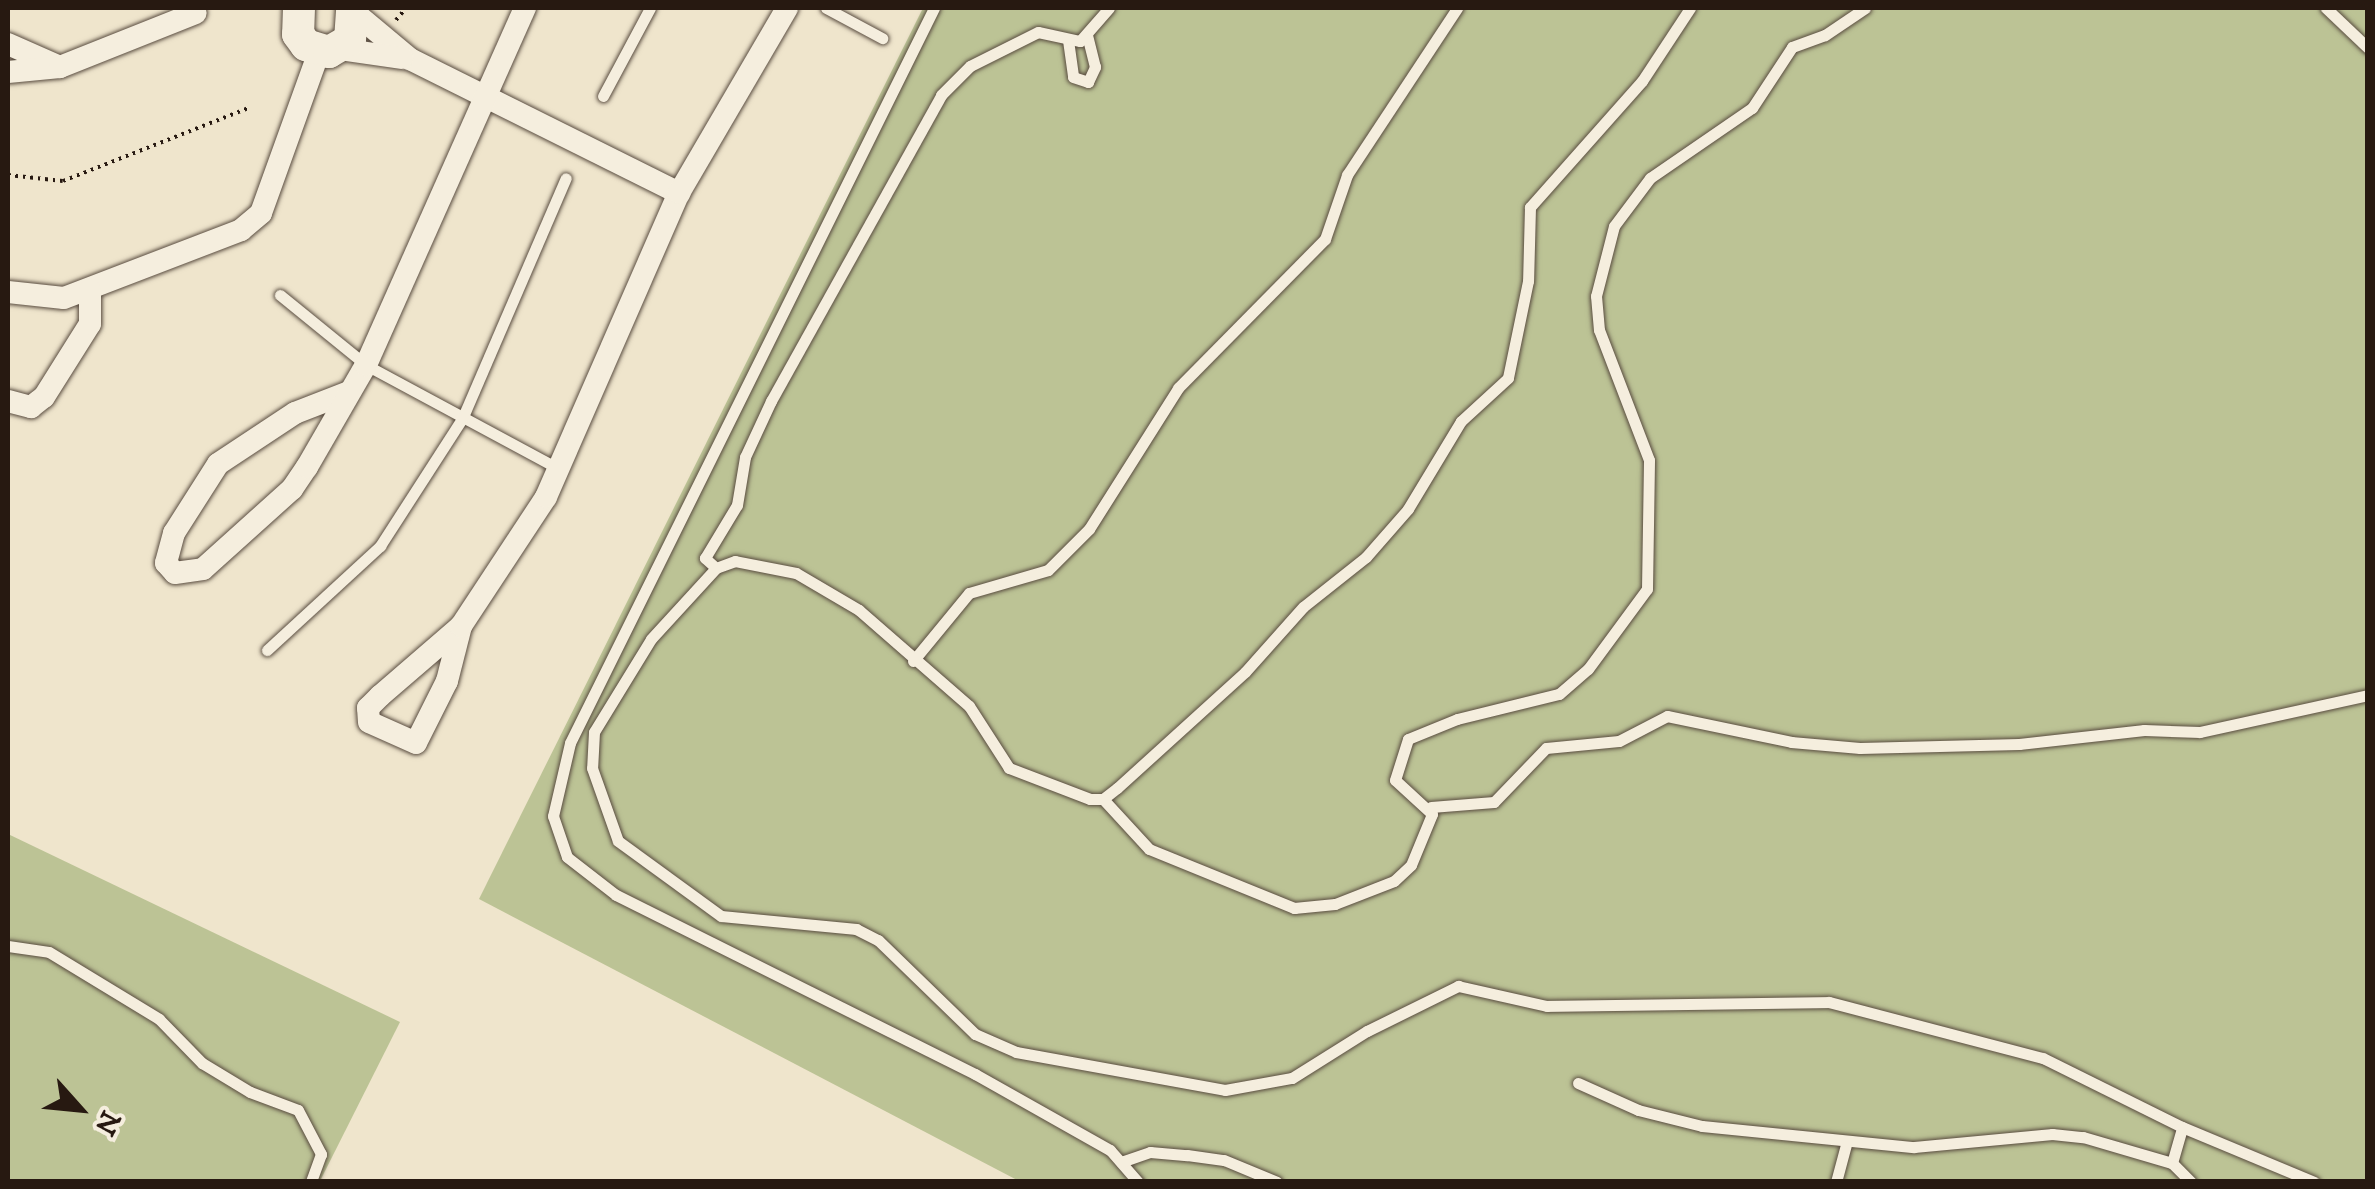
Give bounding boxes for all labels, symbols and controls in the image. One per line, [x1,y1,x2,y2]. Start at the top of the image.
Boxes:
north arrow [30,1059,130,1159]
text: N [86,1105,128,1141]

